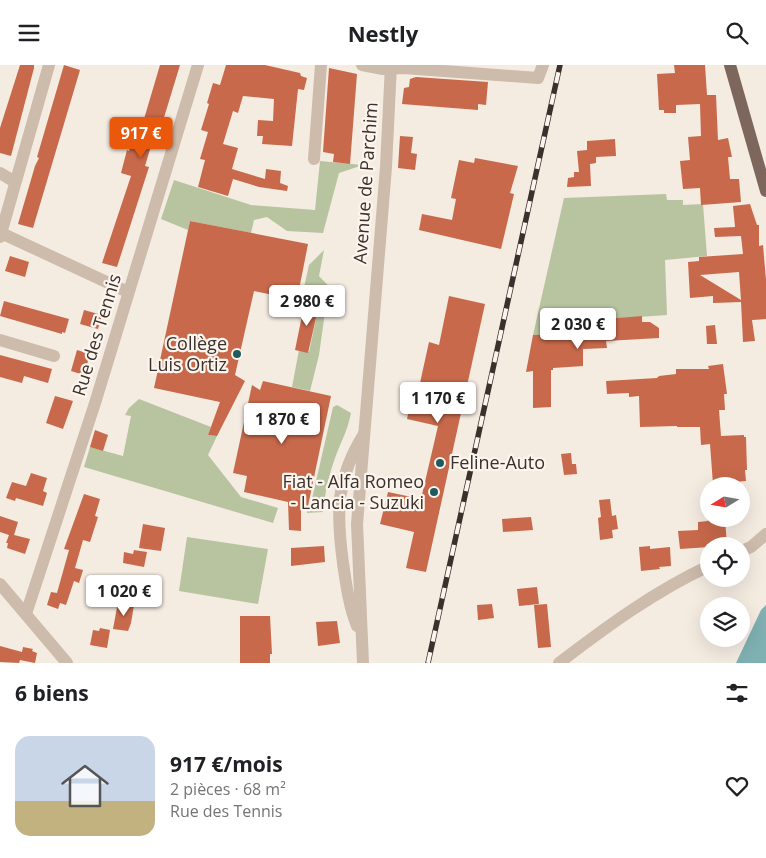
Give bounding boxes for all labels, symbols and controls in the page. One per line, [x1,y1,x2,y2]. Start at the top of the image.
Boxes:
text: Nestly [348,18,418,48]
icon: menu [15,19,43,47]
icon: search [723,19,751,47]
street label: Avenue de Parchim [347,101,383,265]
pin: 917 € [106,117,176,159]
text: 917 € [121,122,161,144]
street label: Rue des Tennis [66,271,126,399]
pin: 2 980 € [261,285,353,327]
text: 2 980 € [280,290,334,312]
pin: 2 030 € [532,307,624,350]
text: 2 030 € [551,313,605,335]
place label: Collège Luis Ortiz [148,331,227,376]
marker: Collège Luis Ortiz [231,348,243,360]
pin: 1 170 € [392,381,484,424]
text: 1 170 € [411,387,465,409]
pin: 1 870 € [236,403,328,445]
text: 1 870 € [255,408,309,430]
place label: Feline-Auto [450,450,545,474]
marker: Feline-Auto [434,457,446,469]
place label: Fiat - Alfa Romeo - Lancia - Suzuki [282,469,424,514]
north arrow [700,477,750,527]
map controls [700,477,750,647]
marker: Fiat - Alfa Romeo - Lancia - Suzuki [428,486,440,498]
button: locate [700,537,750,587]
pin: 1 020 € [78,575,170,617]
text: 1 020 € [97,580,151,602]
button: layers [700,597,750,647]
text: 6 biens [15,679,89,707]
icon: filters [723,679,751,707]
text: 917 €/mois [170,750,283,778]
icon: home [55,756,115,816]
icon: heart [723,772,751,800]
text: 2 pièces · 68 m² [170,778,286,800]
text: Rue des Tennis [170,800,282,822]

